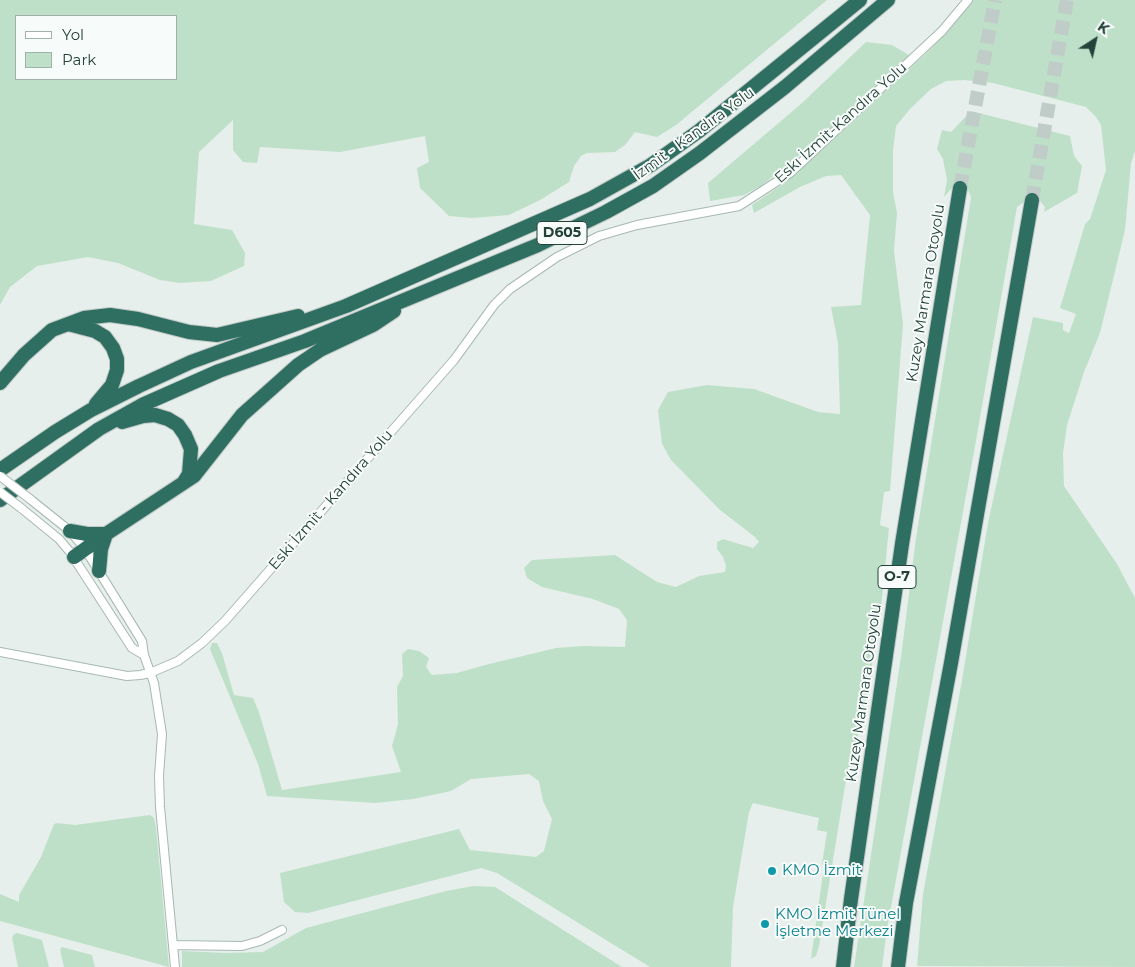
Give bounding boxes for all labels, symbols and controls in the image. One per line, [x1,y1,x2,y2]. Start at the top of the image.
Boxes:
legend [15,15,178,80]
north arrow [1070,15,1120,65]
text: K [1094,17,1113,38]
text: Yol [62,25,84,44]
text: Park [62,50,96,69]
street label: Eskı İzmit-Kandıra Yolu [771,59,911,187]
street label: İzmit - Kandıra Yolu [630,84,758,184]
street label: Kuzey Marmara Otoyolu [903,203,949,383]
road number: D605 [537,222,587,244]
street label: Eski İzmit - Kandıra Yolu [265,426,397,574]
road number: O-7 [878,566,916,588]
street label: Kuzey Marmara Otoyolu [843,603,885,783]
place label: KMO İzmit [782,862,862,880]
marker: KMO İzmit [766,865,778,877]
place label: KMO İzmit Tünel İşletme Merkezi [775,906,900,941]
marker: KMO İzmit Tünel İşletme Merkezi [759,918,771,930]

